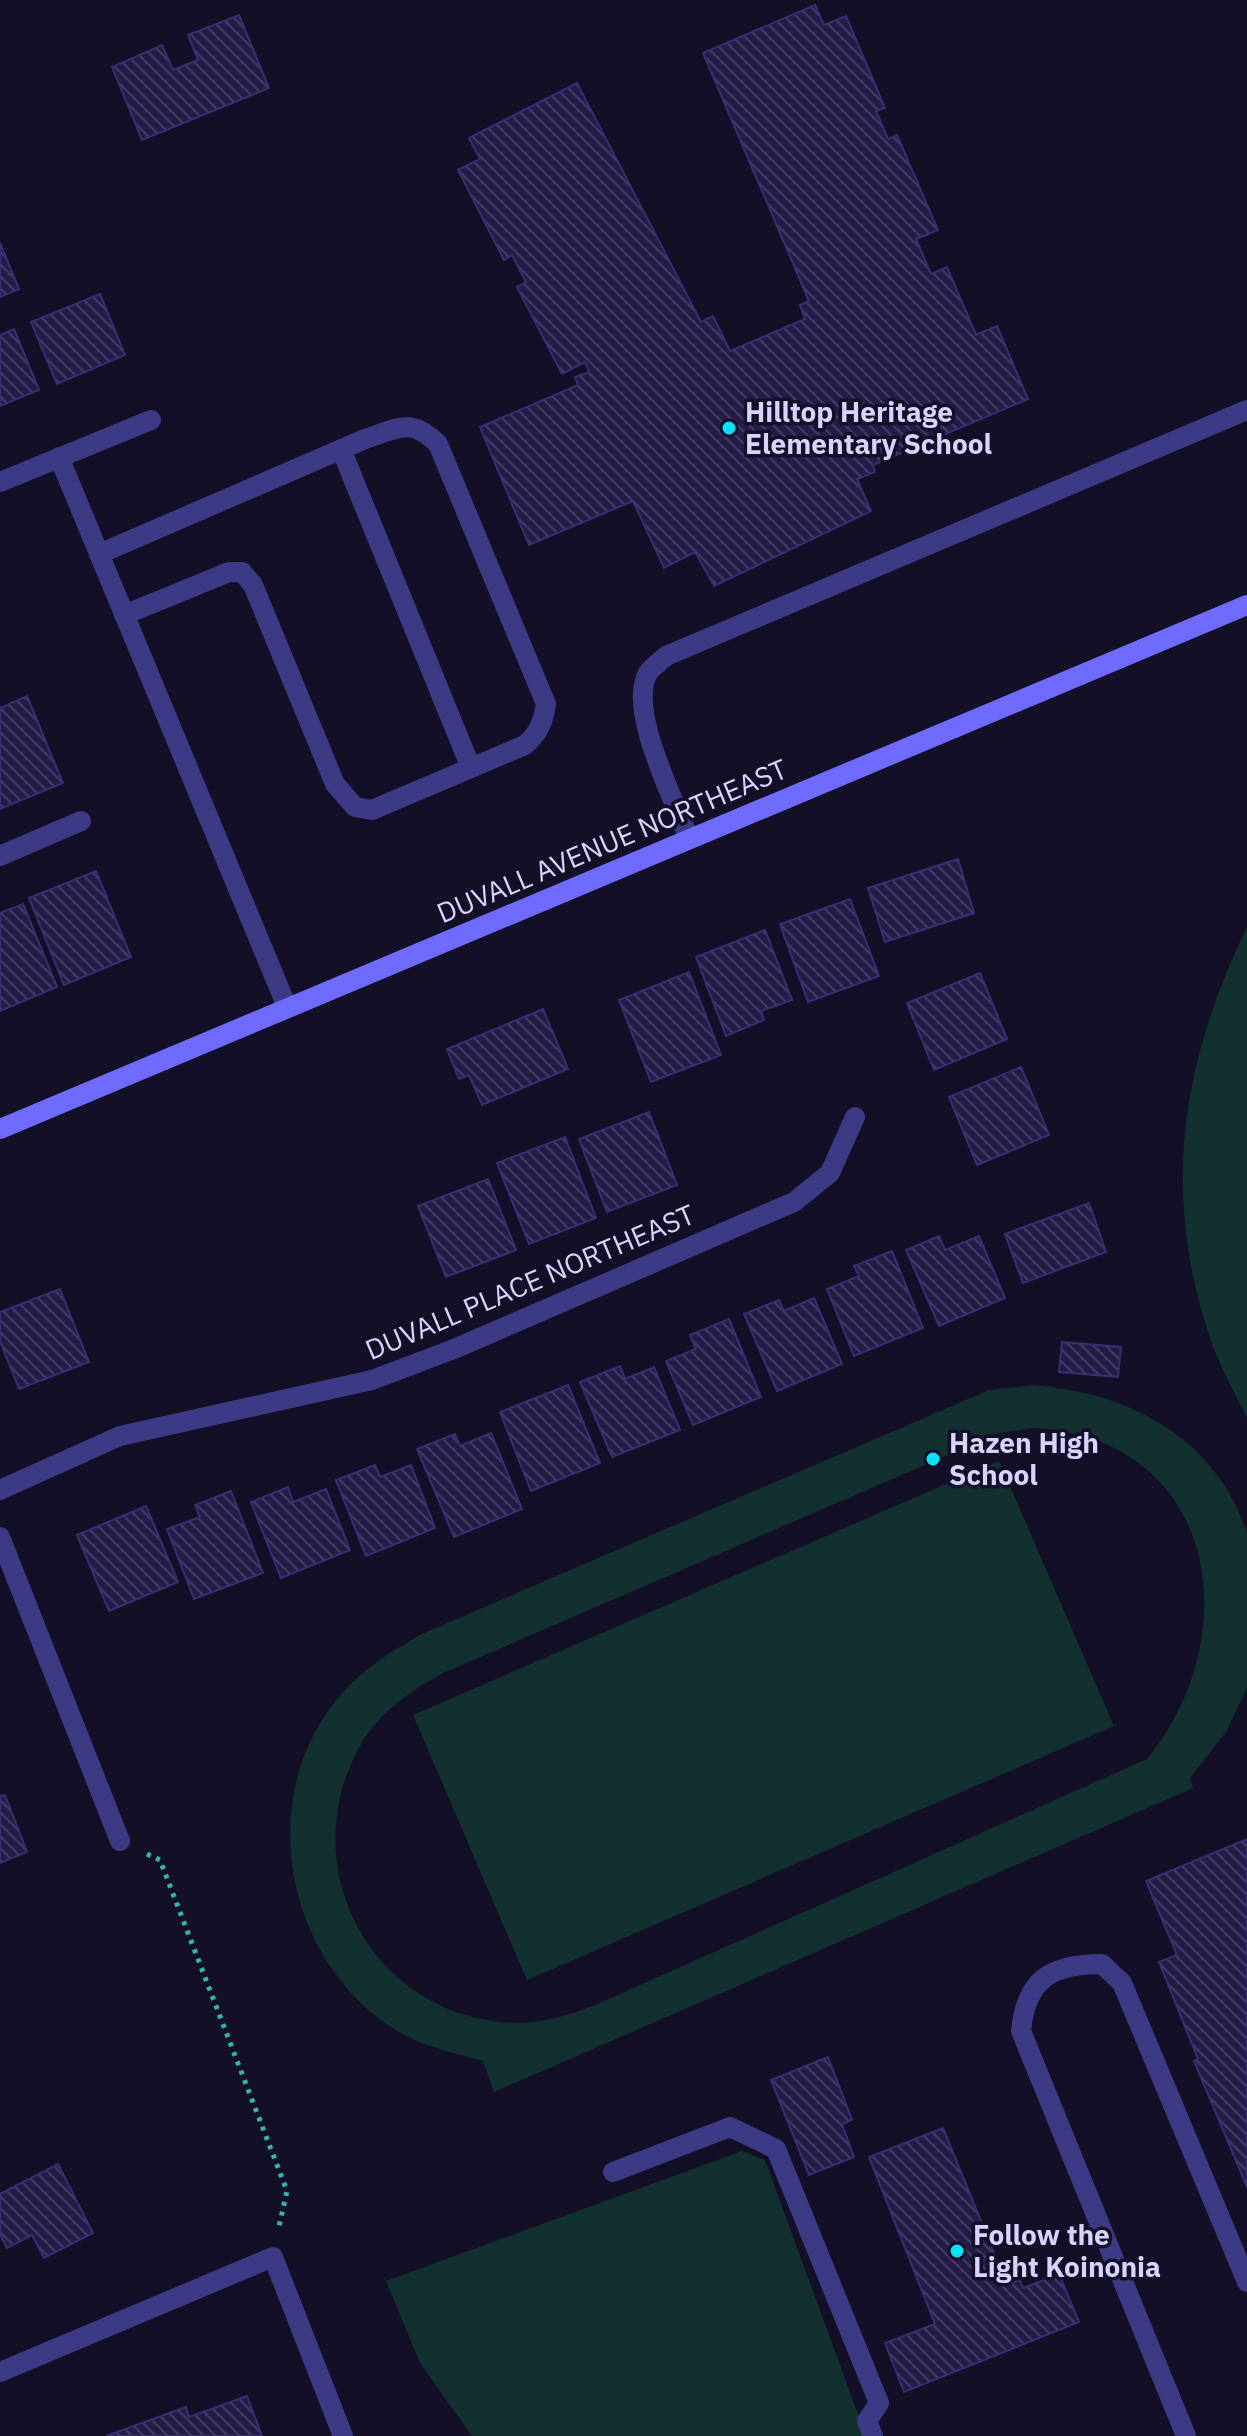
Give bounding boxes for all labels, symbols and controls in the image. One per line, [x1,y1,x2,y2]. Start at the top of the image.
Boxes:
place label: Hilltop Heritage Elementary School [745,393,992,462]
marker: Hilltop Heritage Elementary School [720,419,738,437]
street label: DUVALL AVENUE NORTHEAST [431,750,793,931]
street label: DUVALL PLACE NORTHEAST [359,1195,700,1368]
place label: Hazen High School [949,1424,1099,1493]
marker: Hazen High School [924,1450,942,1468]
place label: Follow the Light Koinonia [973,2216,1161,2285]
marker: Follow the Light Koinonia [948,2242,966,2260]

